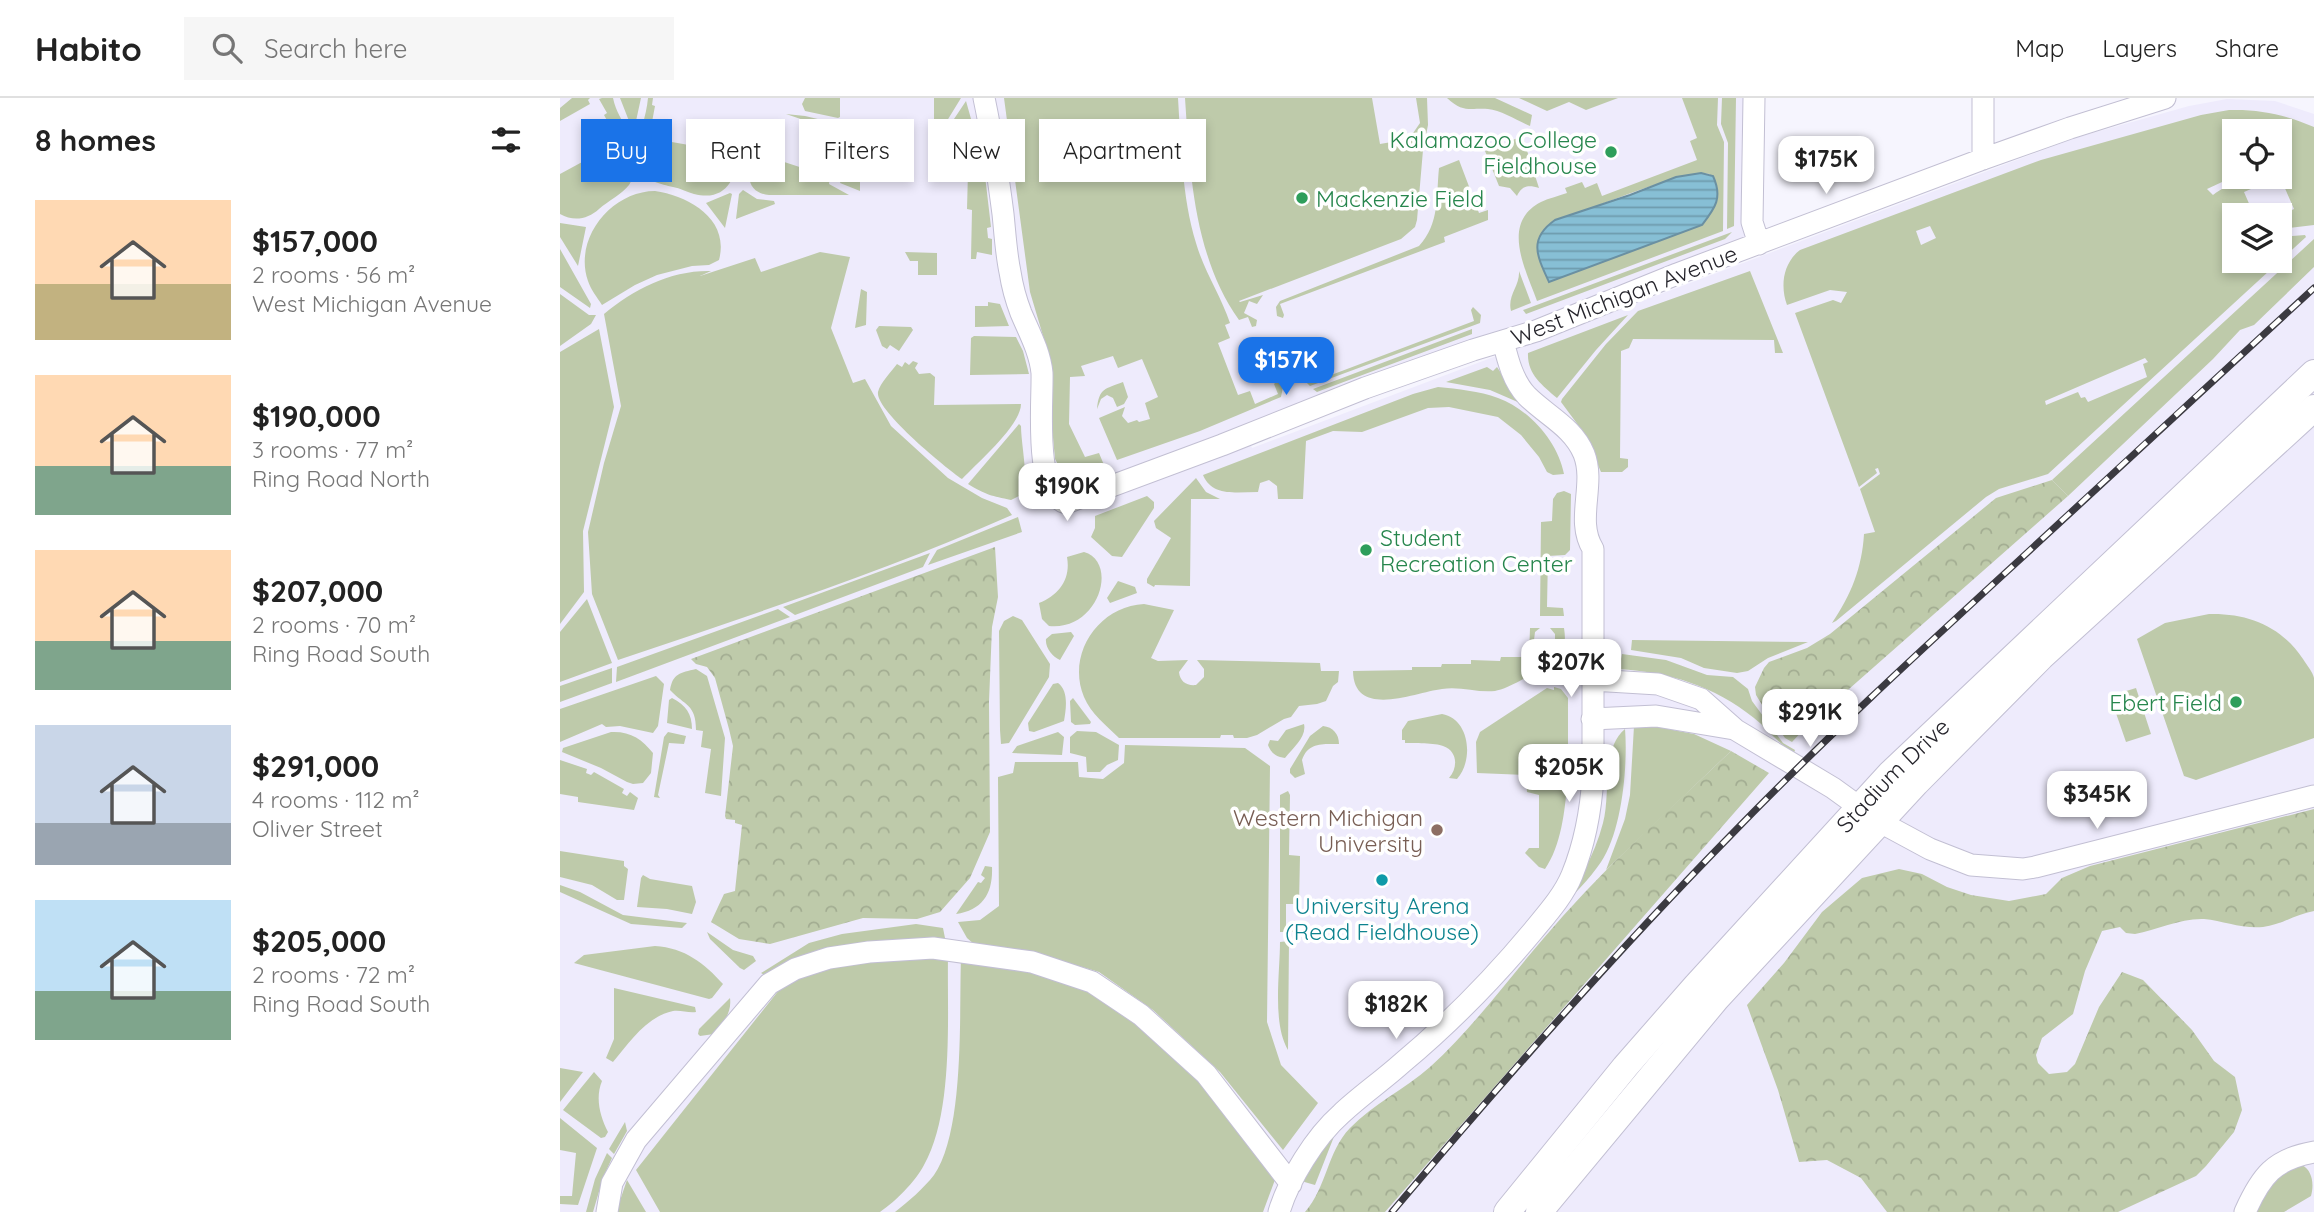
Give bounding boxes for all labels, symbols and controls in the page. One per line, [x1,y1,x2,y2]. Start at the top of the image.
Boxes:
search box [184,17,674,80]
text: Habito [35,28,142,69]
icon: search [208,29,246,67]
text: Search here [264,32,407,65]
text: Map [2015,33,2064,63]
text: Layers [2102,33,2177,63]
text: Share [2215,33,2279,63]
chip: Buy [581,119,672,182]
chip: Rent [686,119,785,182]
chip: Filters [799,119,914,182]
chip: New [928,119,1025,182]
chip: Apartment [1039,119,1206,182]
map controls [2222,119,2292,273]
button: locate [2222,119,2292,189]
text: 8 homes [35,121,156,159]
icon: filters [487,121,525,159]
place label: Kalamazoo College Fieldhouse [1390,125,1597,180]
pin: $175K [1777,136,1875,196]
marker: Kalamazoo College Fieldhouse [1603,144,1619,160]
text: $175K [1794,144,1858,173]
place label: Mackenzie Field [1316,184,1484,213]
marker: Mackenzie Field [1294,190,1310,206]
button: layers [2222,203,2292,273]
text: $157,000 [252,222,378,260]
icon: home [91,228,175,312]
street label: West Michigan Avenue [1507,238,1741,352]
text: 2 rooms · 56 m² [252,260,415,289]
text: West Michigan Avenue [252,289,492,318]
pin: $157K [1237,338,1335,397]
text: $157K [1254,345,1318,374]
text: $190,000 [252,397,381,435]
icon: home [91,403,175,487]
text: 3 rooms · 77 m² [252,435,413,464]
text: Ring Road North [252,464,430,493]
pin: $190K [1018,464,1116,523]
text: $190K [1035,471,1099,500]
place label: Student Recreation Center [1380,523,1573,578]
marker: Student Recreation Center [1358,542,1374,558]
text: $207,000 [252,572,383,610]
icon: home [91,578,175,662]
text: 2 rooms · 70 m² [252,610,416,639]
text: Ring Road South [252,639,430,668]
pin: $207K [1522,640,1620,699]
text: $207K [1537,647,1605,676]
place label: Ebert Field [2109,688,2222,717]
pin: $291K [1761,690,1859,749]
marker: Ebert Field [2228,694,2244,710]
text: $291K [1778,697,1842,726]
street label: Stadium Drive [1830,711,1955,838]
pin: $205K [1520,744,1618,804]
text: $291,000 [252,747,379,785]
text: $205K [1534,752,1604,781]
icon: home [91,753,175,837]
pin: $345K [2048,772,2146,831]
text: $345K [2063,779,2131,808]
text: 4 rooms · 112 m² [252,785,420,814]
place label: Western Michigan University [1233,803,1423,858]
text: Oliver Street [252,814,383,843]
marker: Western Michigan University [1429,822,1445,838]
marker: University Arena (Read Fieldhouse) [1374,872,1390,888]
place label: University Arena (Read Fieldhouse) [1285,891,1479,946]
text: $205,000 [252,922,386,960]
icon: home [91,928,175,1012]
text: 2 rooms · 72 m² [252,960,415,989]
pin: $182K [1347,982,1445,1041]
text: Ring Road South [252,989,430,1018]
text: $182K [1364,989,1428,1018]

